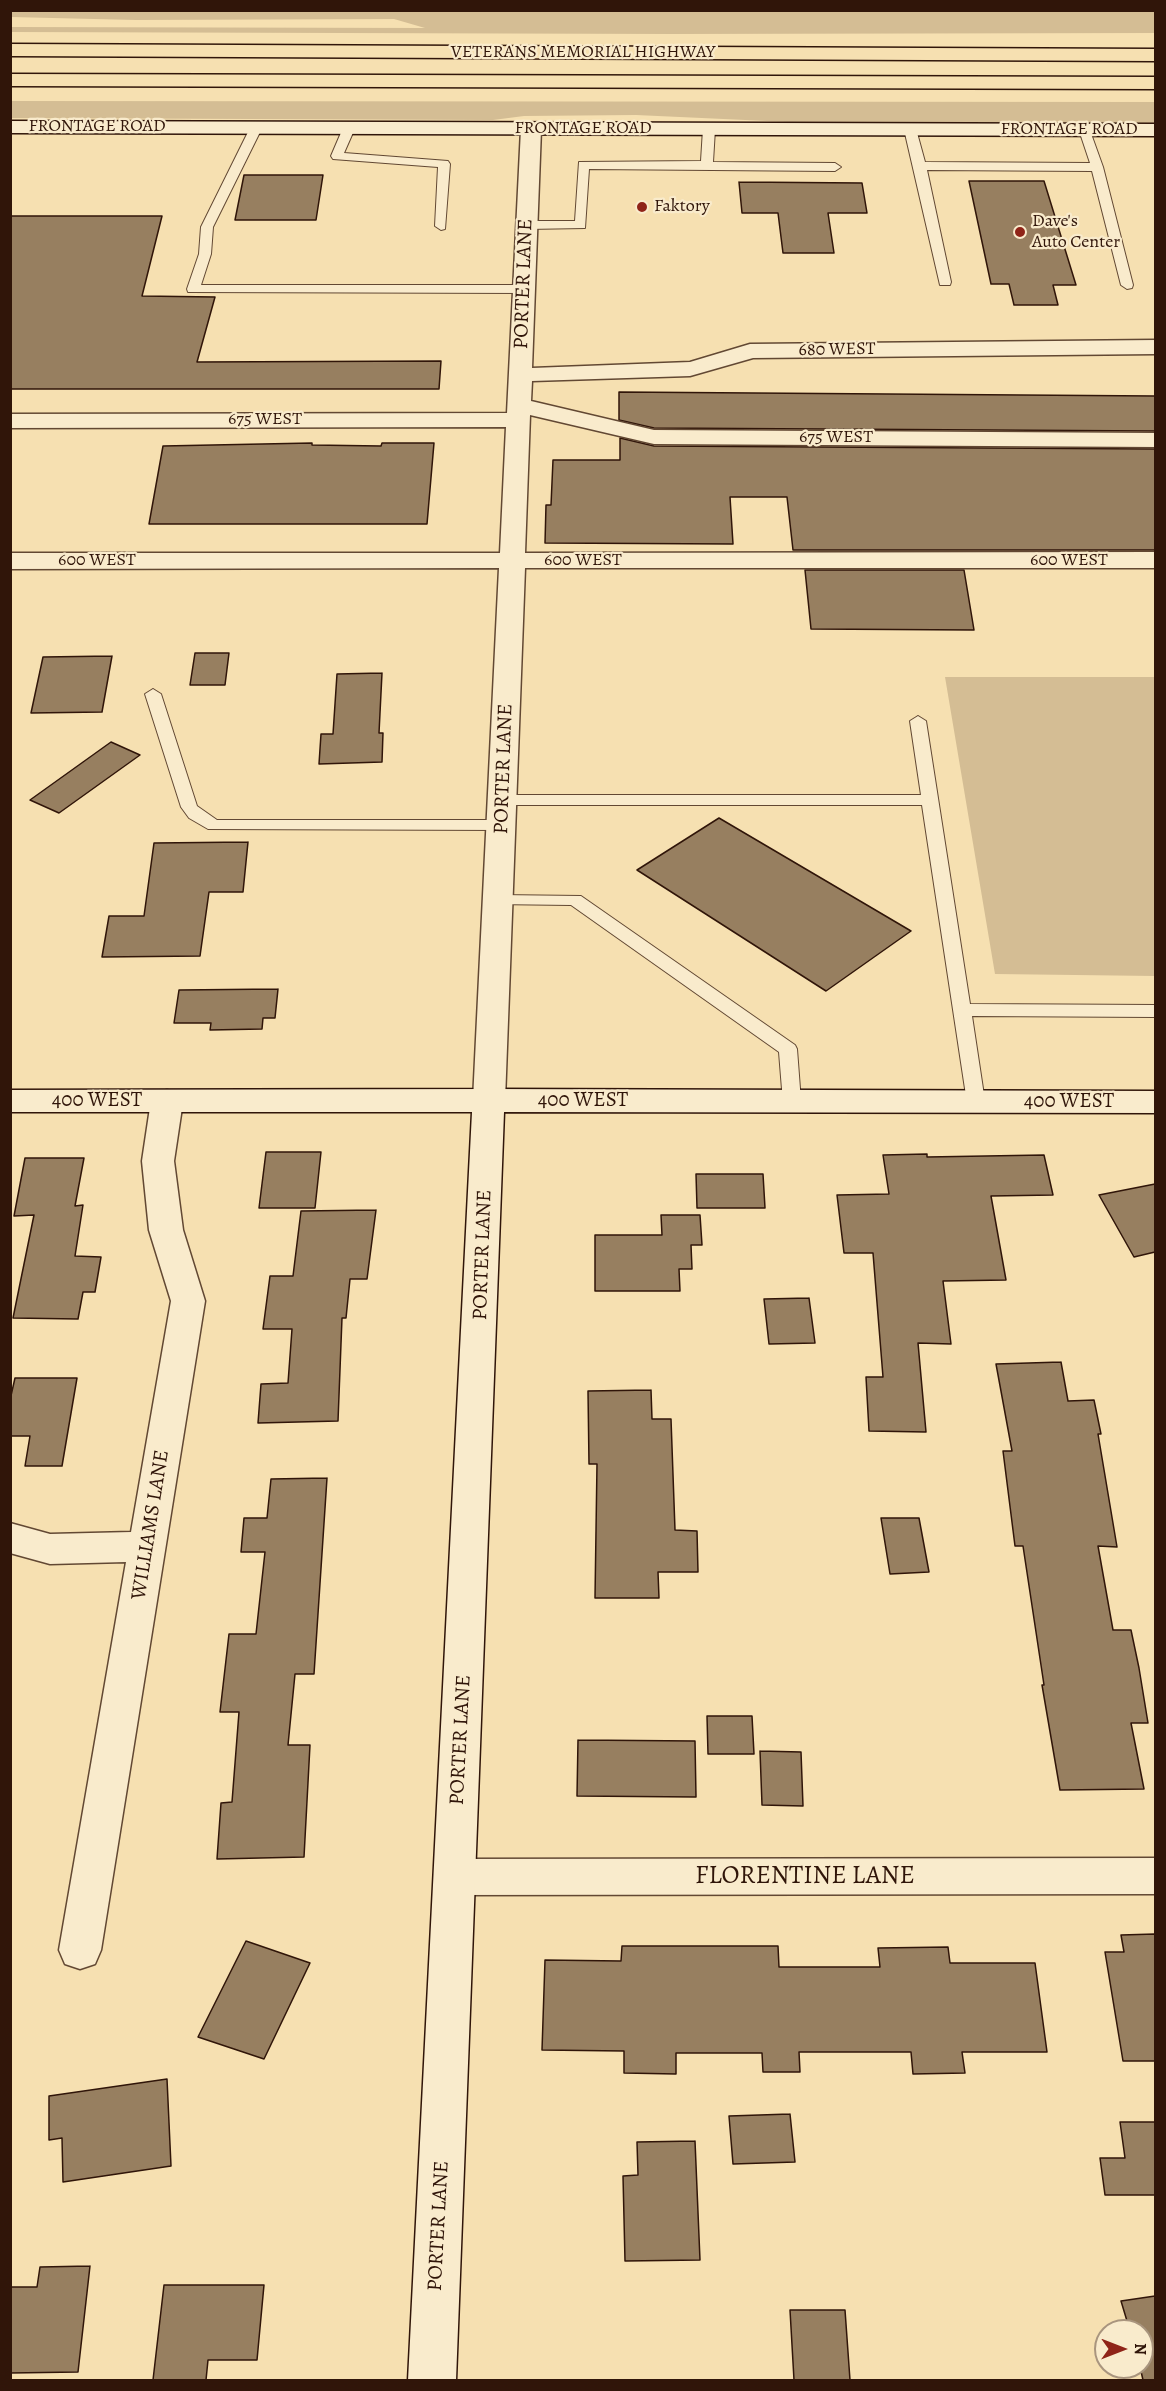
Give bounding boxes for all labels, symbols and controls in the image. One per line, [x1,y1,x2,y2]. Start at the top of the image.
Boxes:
street label: VETERANS MEMORIAL HIGHWAY [451,42,715,64]
street label: FRONTAGE ROAD [28,116,166,138]
street label: FRONTAGE ROAD [514,118,652,140]
street label: FRONTAGE ROAD [1000,119,1138,141]
place label: Faktory [654,196,710,218]
marker: Faktory [635,200,649,214]
place label: Dave's Auto Center [1032,211,1120,254]
street label: PORTER LANE [509,218,539,350]
marker: Dave's Auto Center [1013,225,1027,239]
street label: 680 WEST [798,339,876,361]
street label: 675 WEST [228,409,302,431]
street label: 675 WEST [799,427,873,449]
street label: 600 WEST [58,550,136,572]
street label: 600 WEST [544,550,622,572]
street label: 600 WEST [1030,550,1108,572]
street label: PORTER LANE [489,703,519,835]
street label: 400 WEST [52,1088,142,1114]
street label: 400 WEST [538,1088,628,1114]
street label: 400 WEST [1024,1089,1114,1115]
street label: PORTER LANE [468,1189,498,1321]
street label: WILLIAMS LANE [127,1448,175,1602]
street label: PORTER LANE [445,1674,477,1806]
street label: FLORENTINE LANE [695,1861,915,1893]
street label: PORTER LANE [423,2160,455,2292]
north arrow [1094,2319,1154,2379]
text: N [1129,2343,1151,2355]

